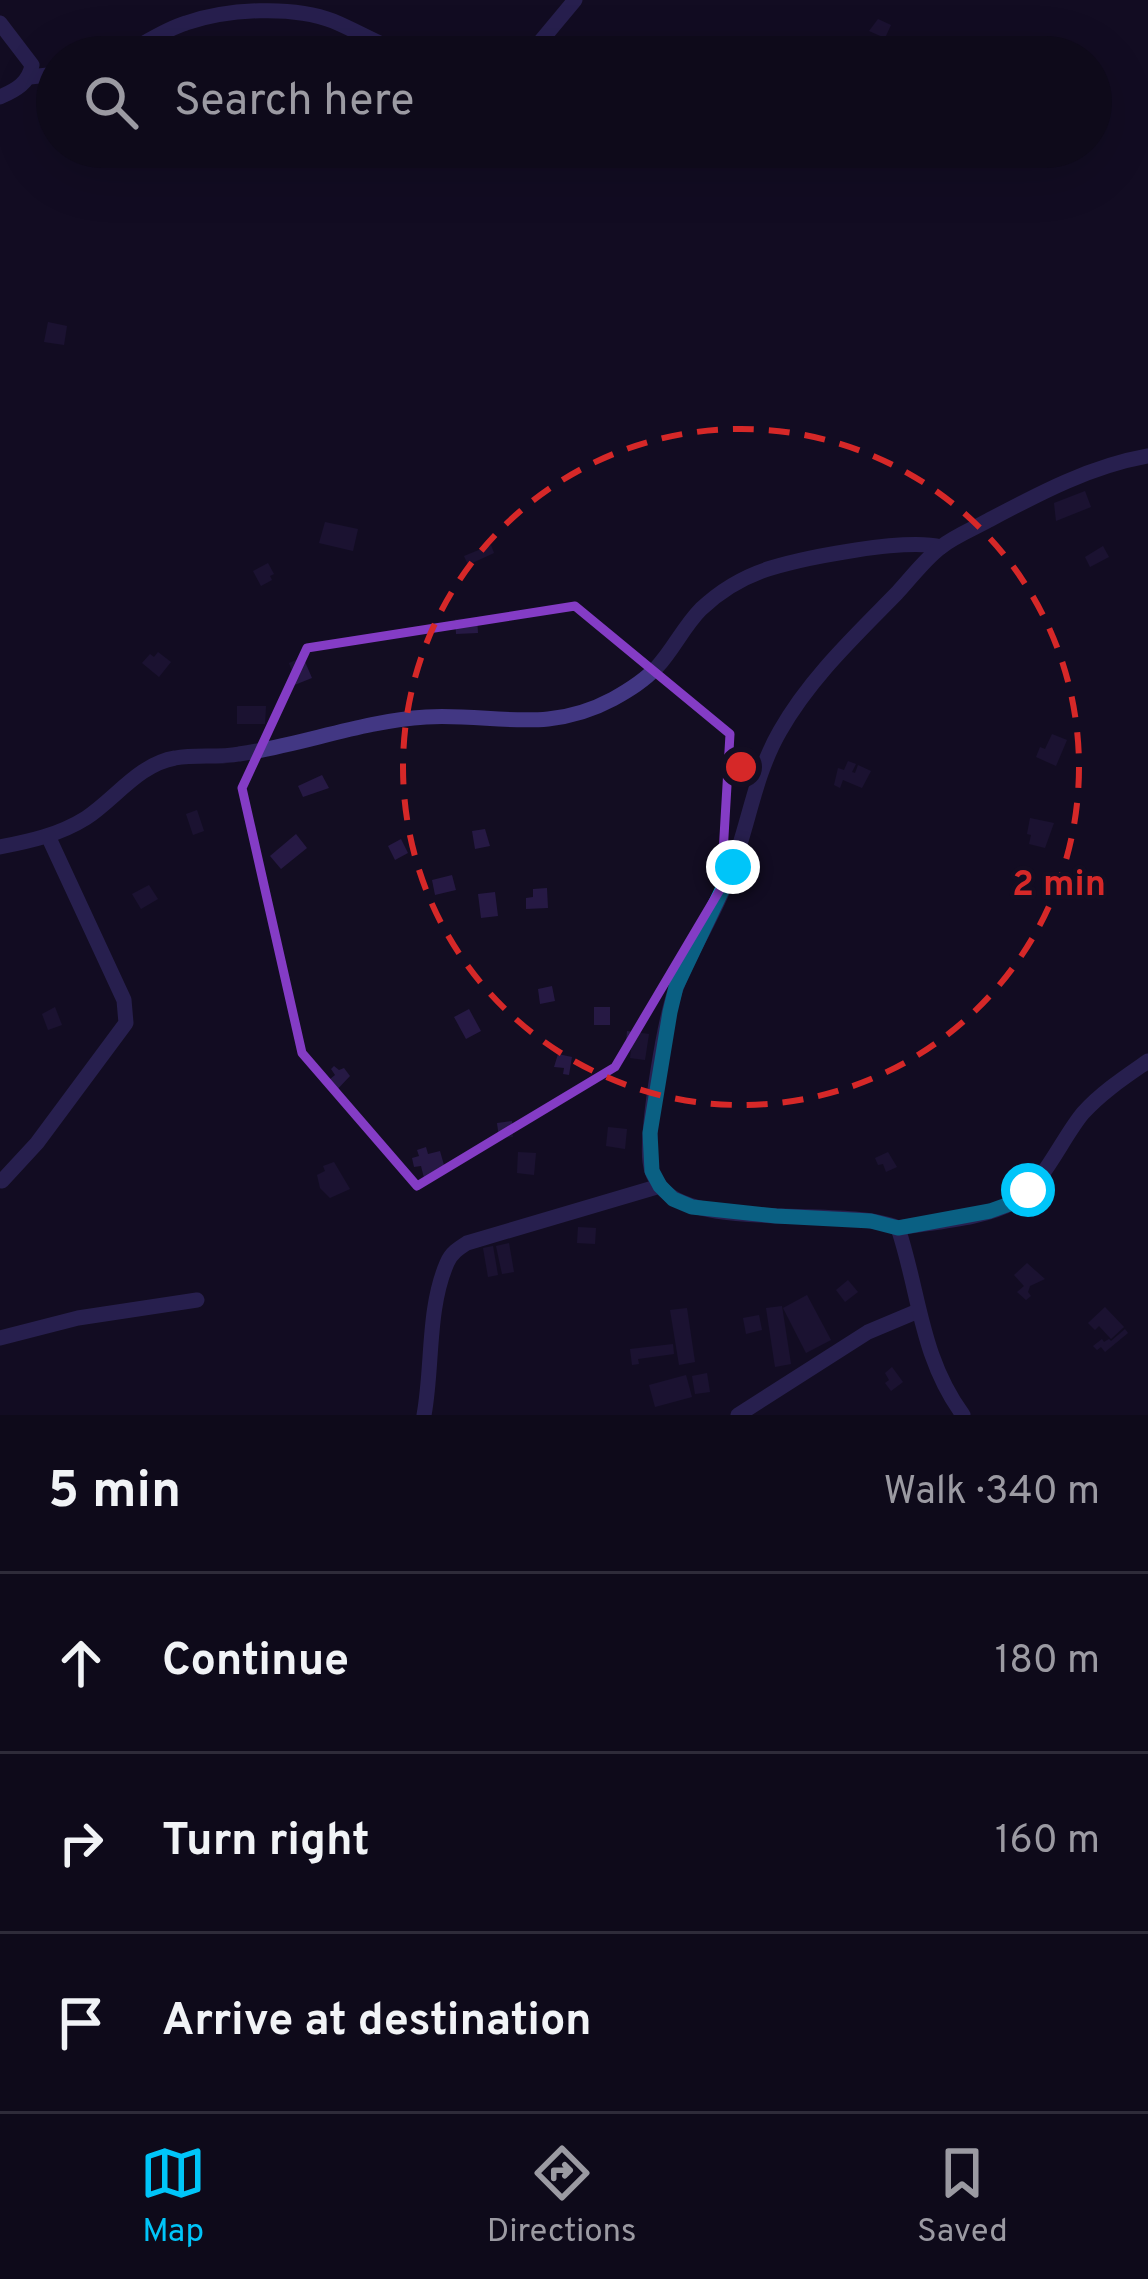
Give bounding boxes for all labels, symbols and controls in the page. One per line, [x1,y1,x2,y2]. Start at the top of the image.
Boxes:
search box [36,36,1112,168]
icon: search [78,69,144,135]
text: Search here [174,74,414,131]
centre of rings [720,746,762,788]
route end [706,840,760,894]
text: 2 min [1012,863,1106,909]
route start [1001,1163,1055,1217]
text: 5 min [48,1461,181,1526]
text: Walk · 340 m [884,1469,1100,1518]
icon: ahead [48,1630,114,1696]
text: Continue [162,1634,349,1691]
text: 180 m [995,1638,1100,1687]
icon: right [48,1810,114,1876]
text: Turn right [162,1814,370,1871]
text: 160 m [995,1818,1100,1867]
icon: arrive [48,1990,114,2056]
text: Arrive at destination [162,1994,592,2051]
tab: Map [140,2140,206,2254]
tab: Directions [487,2140,637,2254]
tab: Saved [917,2140,1008,2254]

